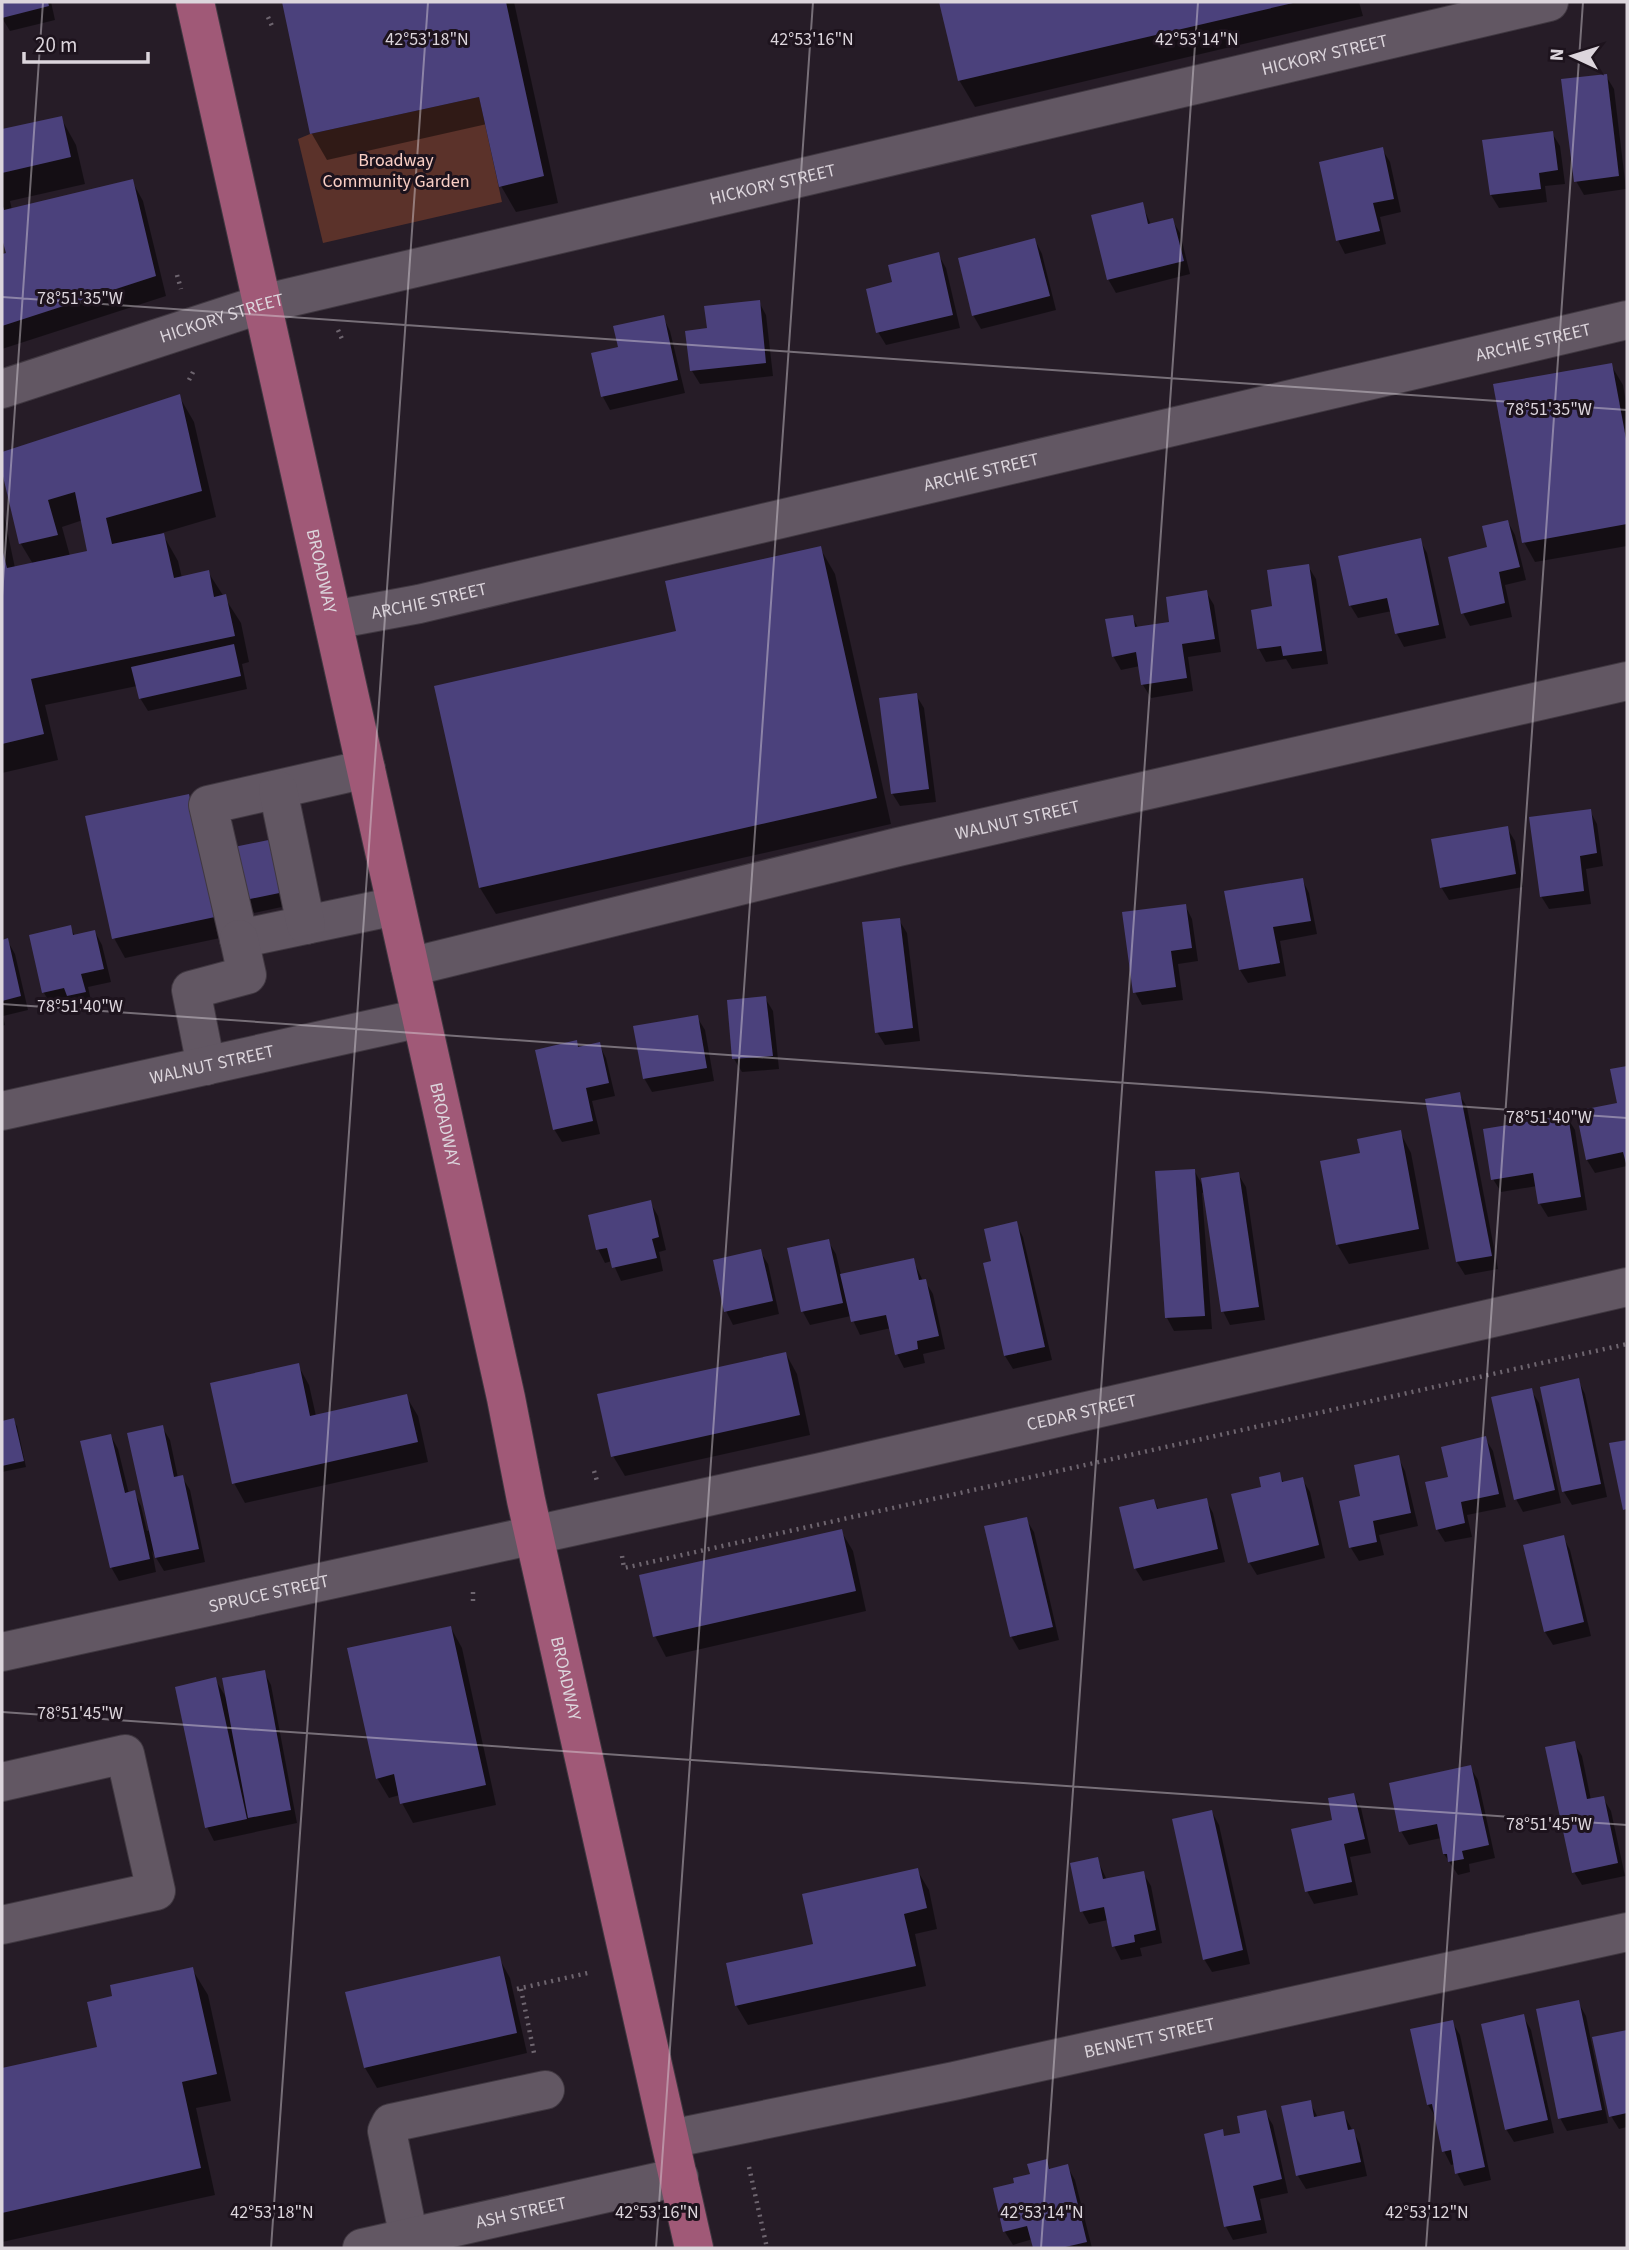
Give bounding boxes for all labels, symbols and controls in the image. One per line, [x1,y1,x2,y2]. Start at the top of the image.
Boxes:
scale bar [24,21,149,65]
north arrow [1538,21,1608,91]
text: 42°53'18"N [385,27,469,52]
text: 42°53'16"N [770,27,854,52]
text: 42°53'14"N [1155,27,1239,52]
street label: HICKORY STREET [1259,28,1391,82]
text: 20 m [35,30,77,60]
text: N [1544,48,1571,62]
park label: Broadway Community Garden [322,148,470,194]
street label: HICKORY STREET [707,157,839,211]
text: 78°51'35"W [37,286,123,311]
street label: HICKORY STREET [156,287,287,349]
street label: ARCHIE STREET [1473,316,1594,368]
text: 78°51'35"W [1506,397,1592,422]
street label: ARCHIE STREET [921,446,1042,497]
street label: BROADWAY [300,527,343,616]
street label: ARCHIE STREET [369,576,490,625]
street label: WALNUT STREET [953,793,1082,846]
text: 78°51'40"W [37,994,123,1019]
street label: WALNUT STREET [147,1038,277,1090]
street label: BROADWAY [424,1080,467,1169]
text: 78°51'40"W [1506,1105,1592,1130]
street label: CEDAR STREET [1024,1387,1139,1437]
street label: SPRUCE STREET [206,1568,332,1619]
street label: BROADWAY [544,1634,588,1723]
text: 78°51'45"W [37,1701,123,1726]
text: 78°51'45"W [1506,1812,1592,1837]
street label: BENNETT STREET [1081,2011,1218,2064]
street label: ASH STREET [473,2190,569,2235]
text: 42°53'18"N [230,2200,314,2225]
text: 42°53'16"N [615,2200,699,2225]
text: 42°53'14"N [1000,2200,1084,2225]
text: 42°53'12"N [1385,2200,1469,2225]

